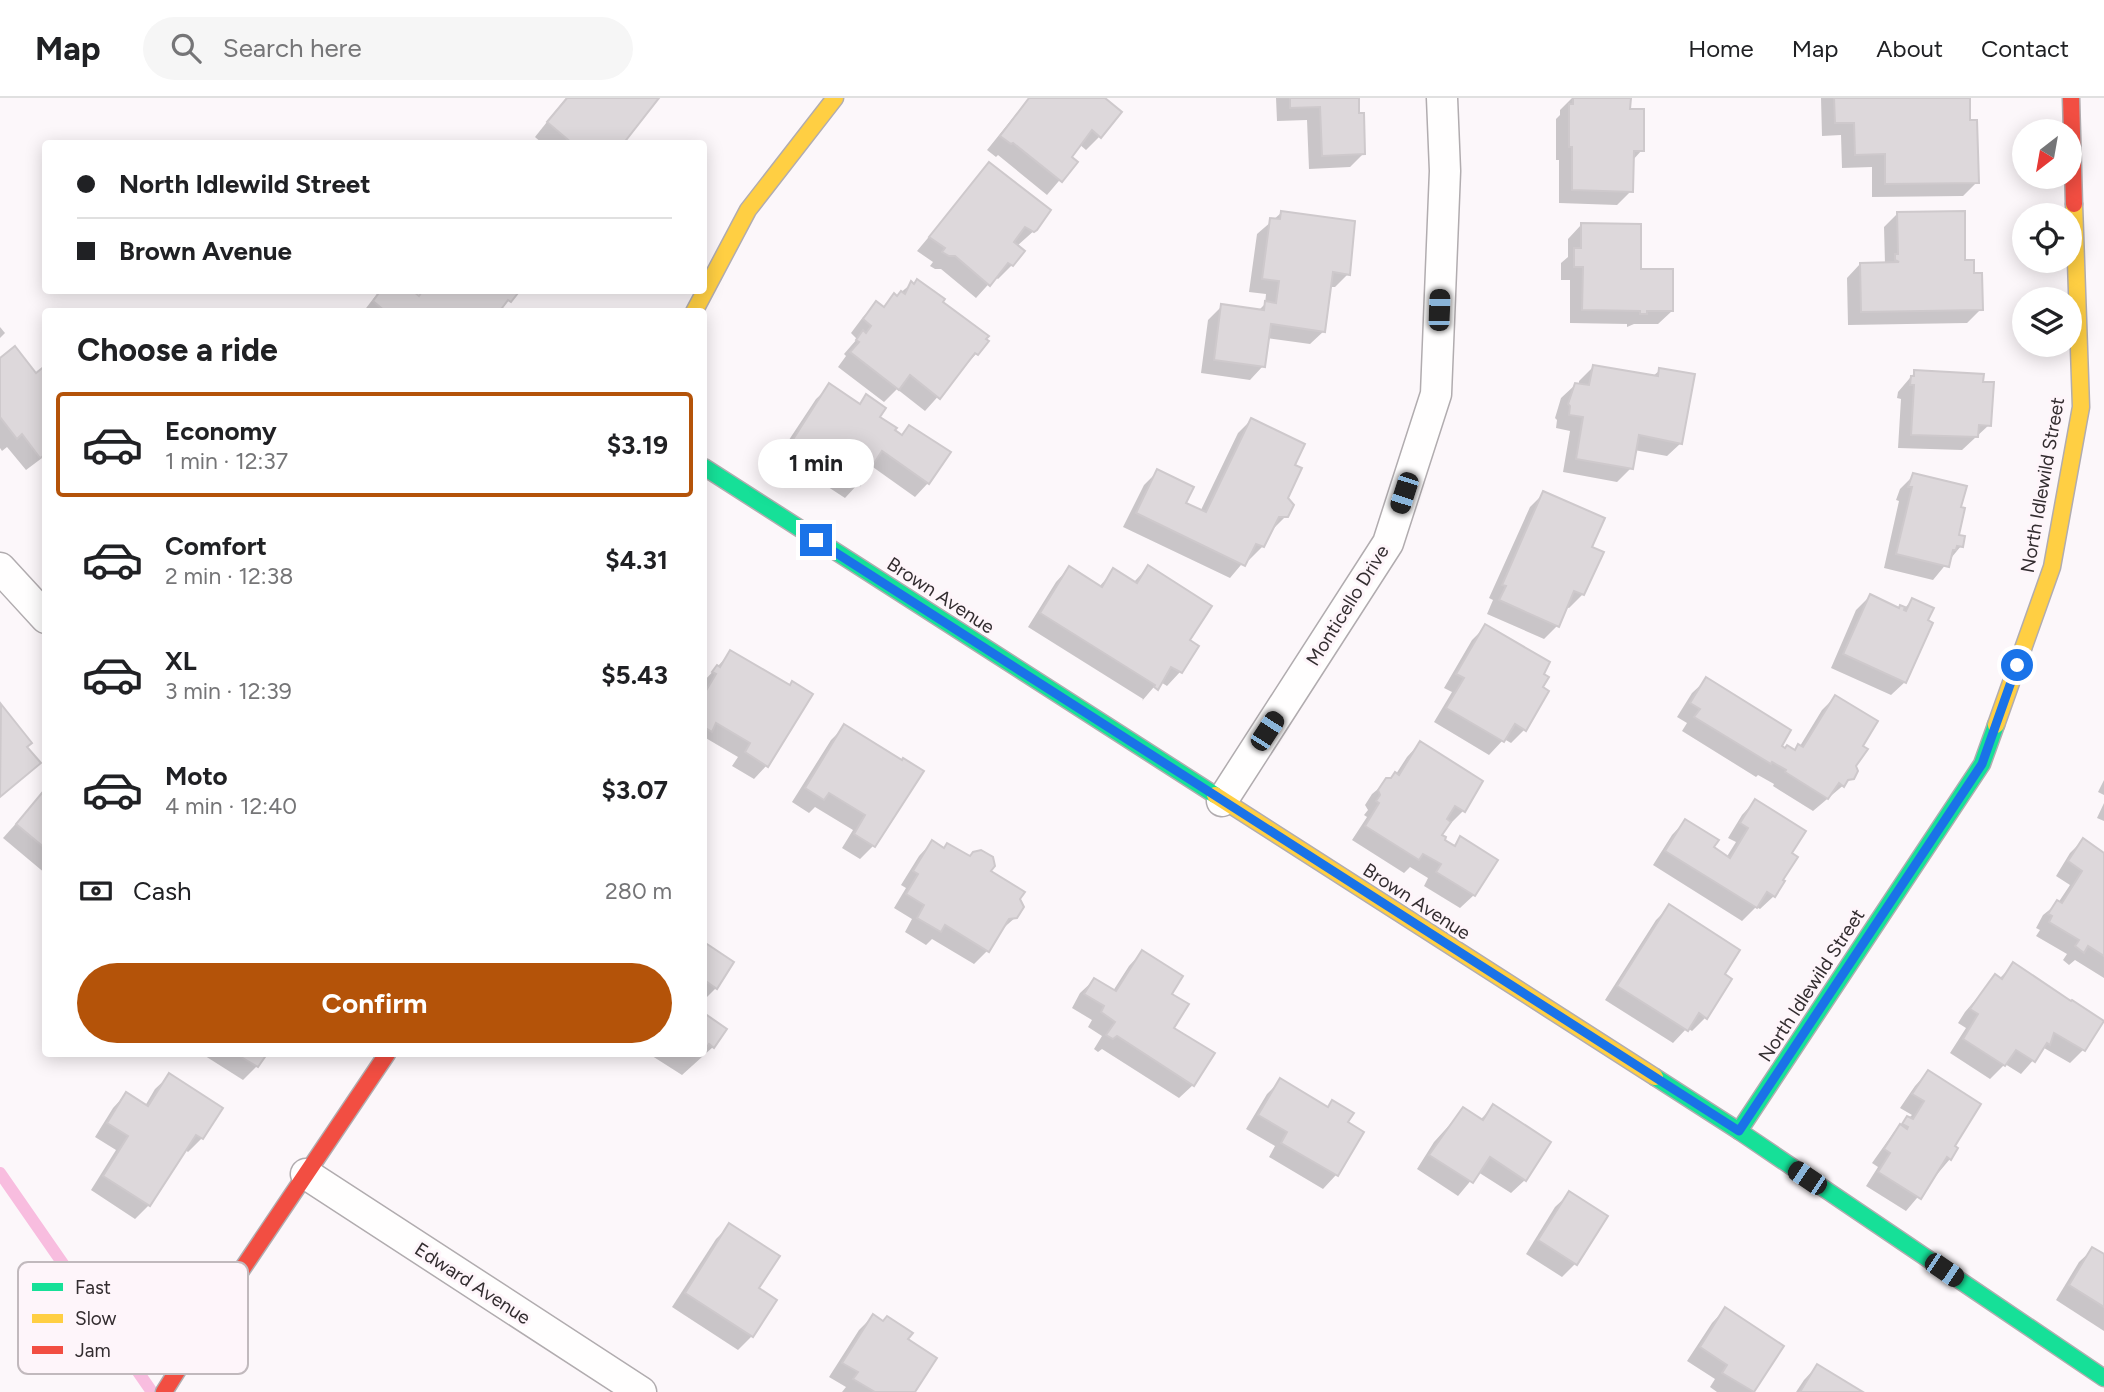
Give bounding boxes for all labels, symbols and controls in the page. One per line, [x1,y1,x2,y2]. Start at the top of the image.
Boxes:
search box [143,17,633,80]
text: Map [35,29,101,68]
icon: search [167,29,205,67]
text: Search here [223,32,362,64]
text: Home [1688,34,1754,63]
text: Map [1792,34,1838,63]
text: About [1876,34,1943,63]
text: Contact [1981,34,2069,63]
north arrow [2012,119,2082,189]
map controls [2012,119,2082,357]
text: North Idlewild Street [119,168,371,200]
button: locate [2012,203,2082,273]
text: Brown Avenue [119,235,292,267]
button: layers [2012,287,2082,357]
car [1428,289,1451,331]
text: Choose a ride [77,331,278,369]
street label: North Idlewild Street [2016,396,2069,575]
icon: car [81,413,144,476]
text: Economy [165,415,277,447]
text: $3.19 [607,429,668,461]
callout: 1 min [758,438,874,488]
text: 1 min · 12:37 [165,447,288,475]
text: 1 min [789,449,843,477]
car [1388,470,1421,516]
route end [800,524,832,556]
icon: car [81,528,144,591]
text: Comfort [165,530,267,562]
street label: Monticello Drive [1301,541,1394,670]
text: $4.31 [605,544,668,576]
street label: Brown Avenue [883,552,999,639]
text: 2 min · 12:38 [165,562,293,590]
icon: car [81,643,144,706]
text: XL [165,645,197,677]
route start [2001,649,2033,681]
text: $5.43 [601,659,668,691]
text: 3 min · 12:39 [165,677,292,705]
car [1247,708,1288,754]
icon: car [81,758,144,821]
text: Moto [165,760,228,792]
text: $3.07 [601,774,668,806]
text: 4 min · 12:40 [165,792,297,820]
street label: Brown Avenue [1359,858,1475,945]
icon: cash [77,872,115,910]
text: Cash [133,875,192,907]
text: 280 m [605,877,672,905]
street label: North Idlewild Street [1753,904,1869,1066]
button: Confirm [77,963,672,1043]
car [1784,1158,1831,1198]
street label: Edward Avenue [411,1237,535,1329]
car [1921,1250,1968,1290]
legend [18,1262,248,1374]
text: Fast [75,1276,111,1299]
text: Slow [75,1307,117,1330]
text: Jam [75,1339,111,1362]

